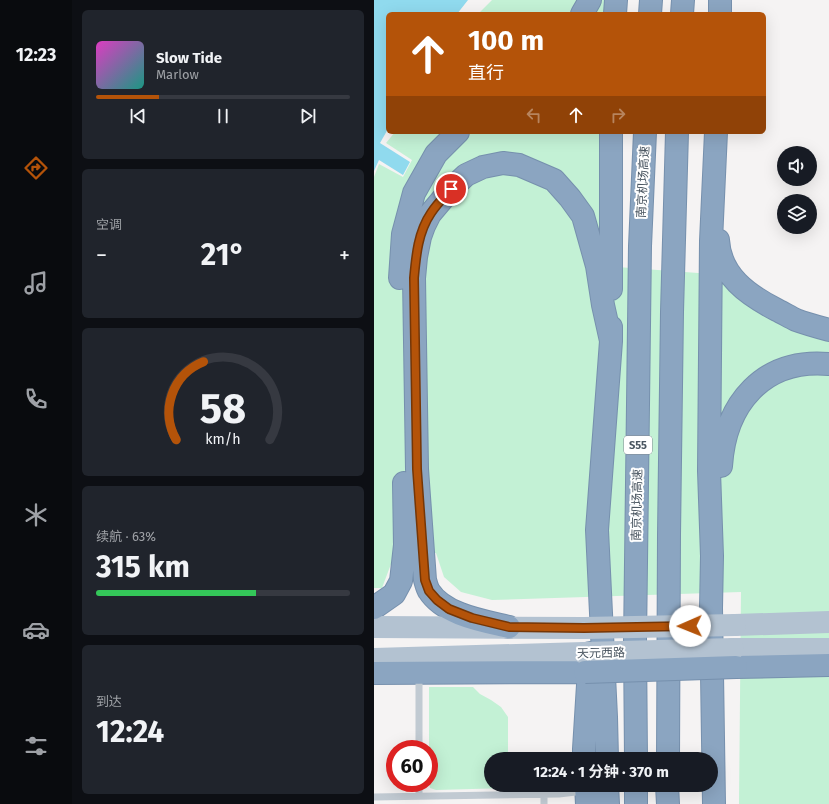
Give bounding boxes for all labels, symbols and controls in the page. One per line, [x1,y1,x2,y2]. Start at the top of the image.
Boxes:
text: 100 m [468,24,544,57]
icon: ahead [402,28,454,80]
text: 12:23 [16,44,56,66]
text: Slow Tide [156,49,222,67]
text: 直行 [468,62,504,84]
text: Marlow [156,67,199,82]
icon: left [523,104,545,126]
icon: ahead [565,104,587,126]
icon: right [607,104,629,126]
icon: previous [127,105,149,127]
icon: pause [212,105,234,127]
icon: next [297,105,319,127]
street label: 南京机场高速 [634,146,652,218]
map controls [777,146,817,234]
button: sound [777,146,817,186]
icon: directions [22,154,50,182]
pin [434,172,468,206]
icon: arrive [440,178,462,200]
button: layers [777,194,817,234]
text: 空调 [96,217,122,232]
text: 21° [201,237,245,273]
text: − [96,242,107,269]
text: + [339,242,350,269]
icon: music [22,269,50,297]
text: 58 [200,384,246,434]
icon: phone [22,385,50,413]
text: km/h [205,431,241,448]
road number: S55 [624,436,652,454]
street label: 南京机场高速 [629,469,645,541]
icon: climate [22,501,50,529]
text: 续航 · 63% [96,529,156,544]
text: 315 km [96,549,190,585]
position arrow [669,605,711,647]
icon: car [22,616,50,644]
street label: 天元西路 [577,646,625,660]
text: 到达 [96,694,122,709]
text: 12:24 [96,714,164,750]
icon: filters [22,732,50,760]
speed limit sign: 60 [386,740,438,792]
text: 12:24 · 1 分钟 · 370 m [533,763,669,781]

